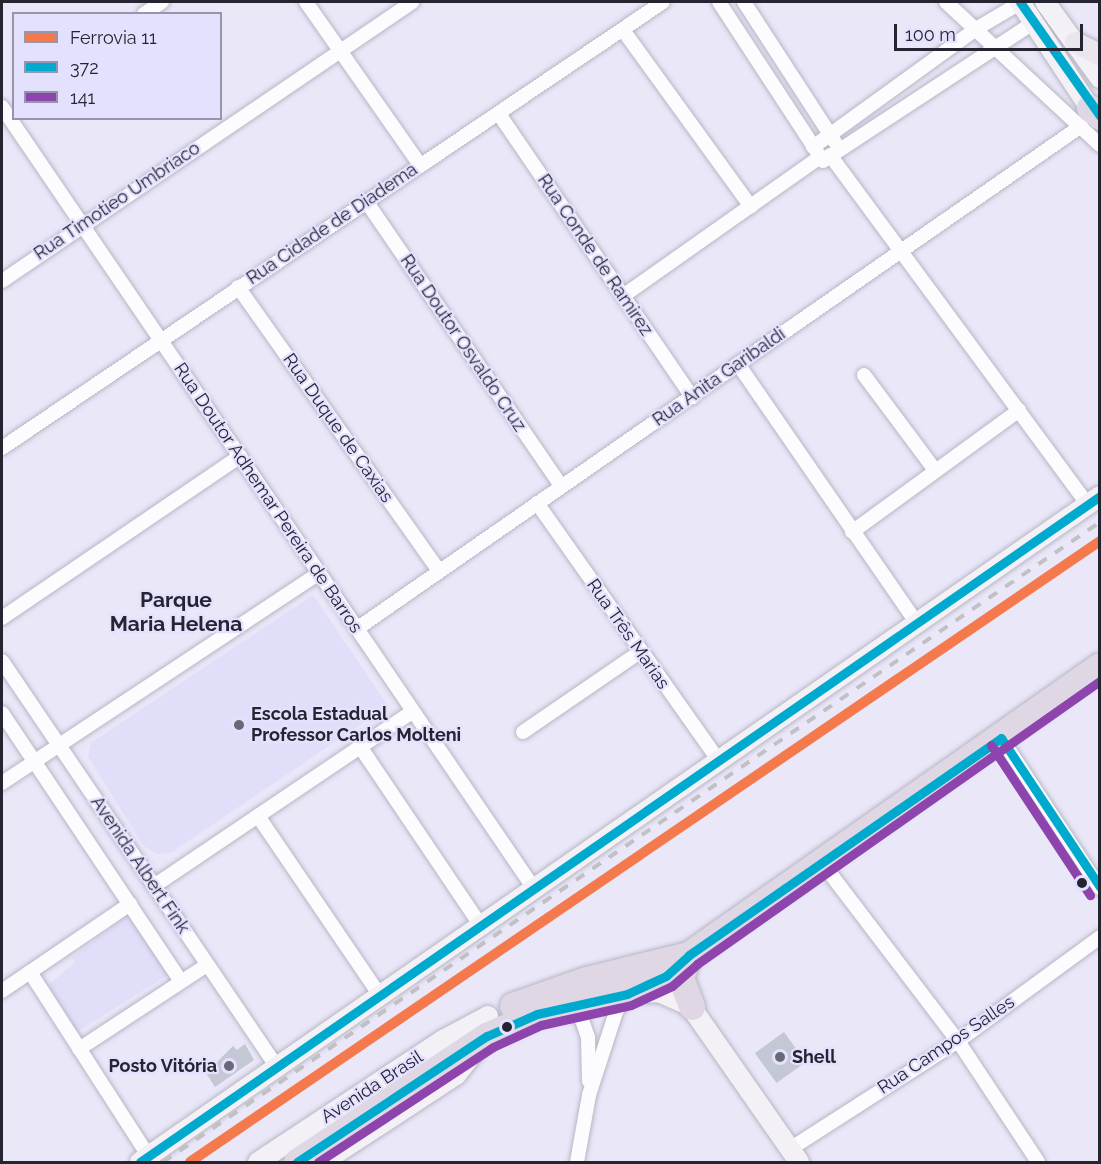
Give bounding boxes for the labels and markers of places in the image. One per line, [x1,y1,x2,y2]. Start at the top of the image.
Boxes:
place label: Escola Estadual Professor Carlos Molteni [251,704,462,746]
marker: Escola Estadual Professor Carlos Molteni [232,718,246,732]
unlabelled marker [1076,877,1088,889]
unlabelled marker [501,1021,513,1033]
place label: Shell [792,1046,836,1068]
marker: Shell [773,1050,787,1064]
place label: Posto Vitória [108,1055,217,1077]
marker: Posto Vitória [222,1059,236,1073]

